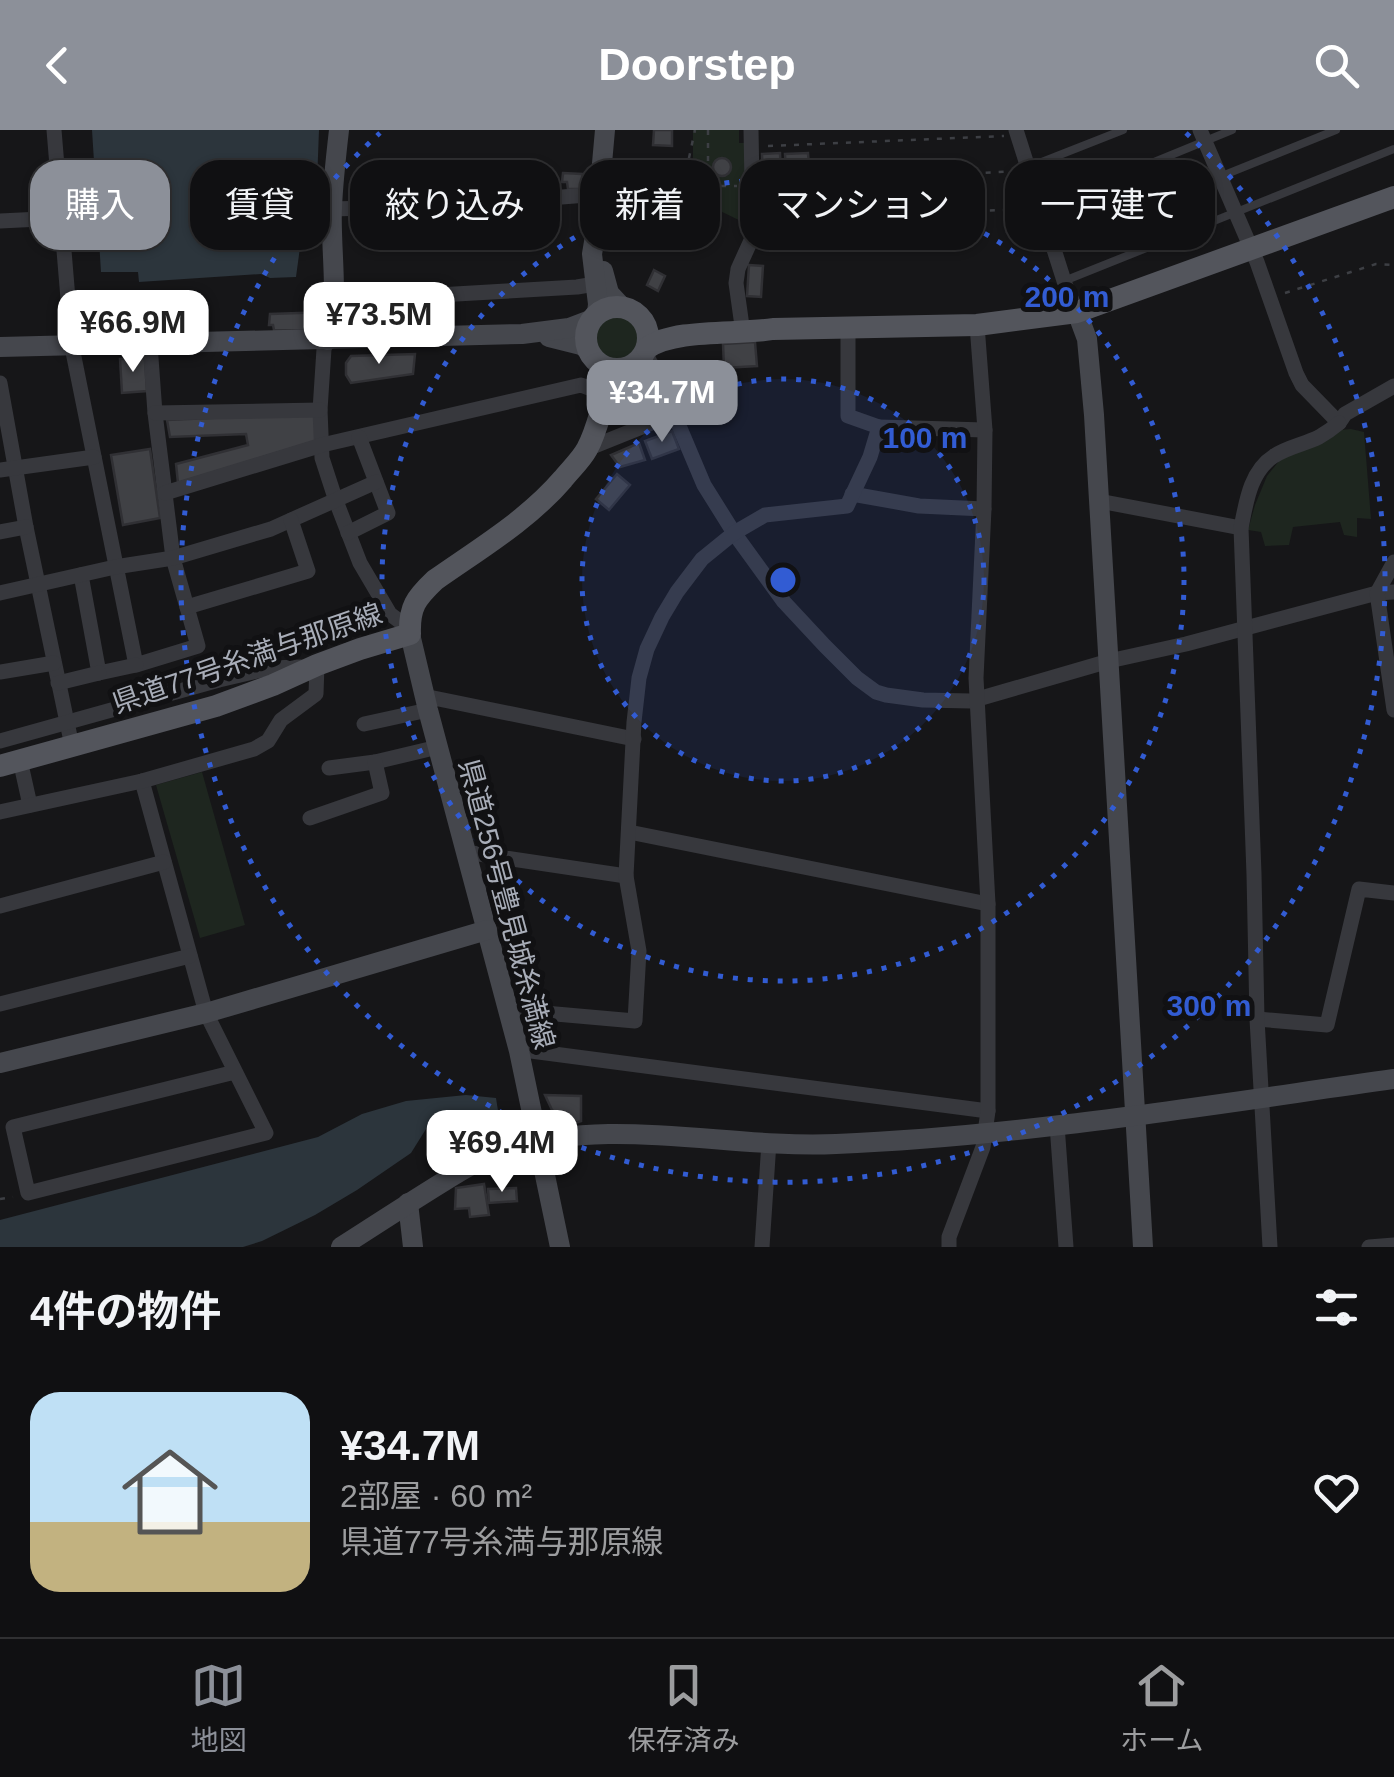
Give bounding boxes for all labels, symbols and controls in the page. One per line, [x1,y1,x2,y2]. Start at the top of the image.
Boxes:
icon: back [30,38,85,93]
icon: search [1309,38,1364,93]
text: Doorstep [598,39,796,90]
chip: 購入 [30,160,170,250]
chip: 賃貸 [190,160,330,250]
chip: 絞り込み [350,160,560,250]
chip: 新着 [580,160,720,250]
chip: マンション [740,160,985,250]
chip: 一戸建て [1005,160,1215,250]
text: 200 m [1024,280,1110,313]
pin: ¥73.5M [298,282,460,367]
pin: ¥66.9M [52,290,214,375]
text: ¥73.5M [326,296,432,332]
text: ¥66.9M [80,304,186,340]
pin: ¥34.7M [581,360,743,445]
text: ¥34.7M [609,374,715,410]
text: 100 m [882,421,968,454]
centre of rings [765,562,801,598]
street label: 県道77号糸満与那原線 [108,598,386,719]
street label: 県道256号豊見城糸満線 [453,756,560,1052]
text: 300 m [1166,989,1252,1022]
pin: ¥69.4M [421,1110,583,1195]
text: ¥69.4M [449,1124,555,1160]
icon: filters [1309,1280,1364,1335]
text: 4件の物件 [30,1288,221,1335]
text: ¥34.7M [340,1422,480,1469]
icon: home [110,1432,230,1552]
icon: heart [1309,1465,1364,1520]
text: 2部屋 · 60 m² [340,1478,532,1514]
text: 県道77号糸満与那原線 [340,1524,664,1560]
tab: 地図 [190,1658,246,1758]
tab: 保存済み [627,1658,739,1758]
tab: ホーム [1120,1658,1204,1758]

